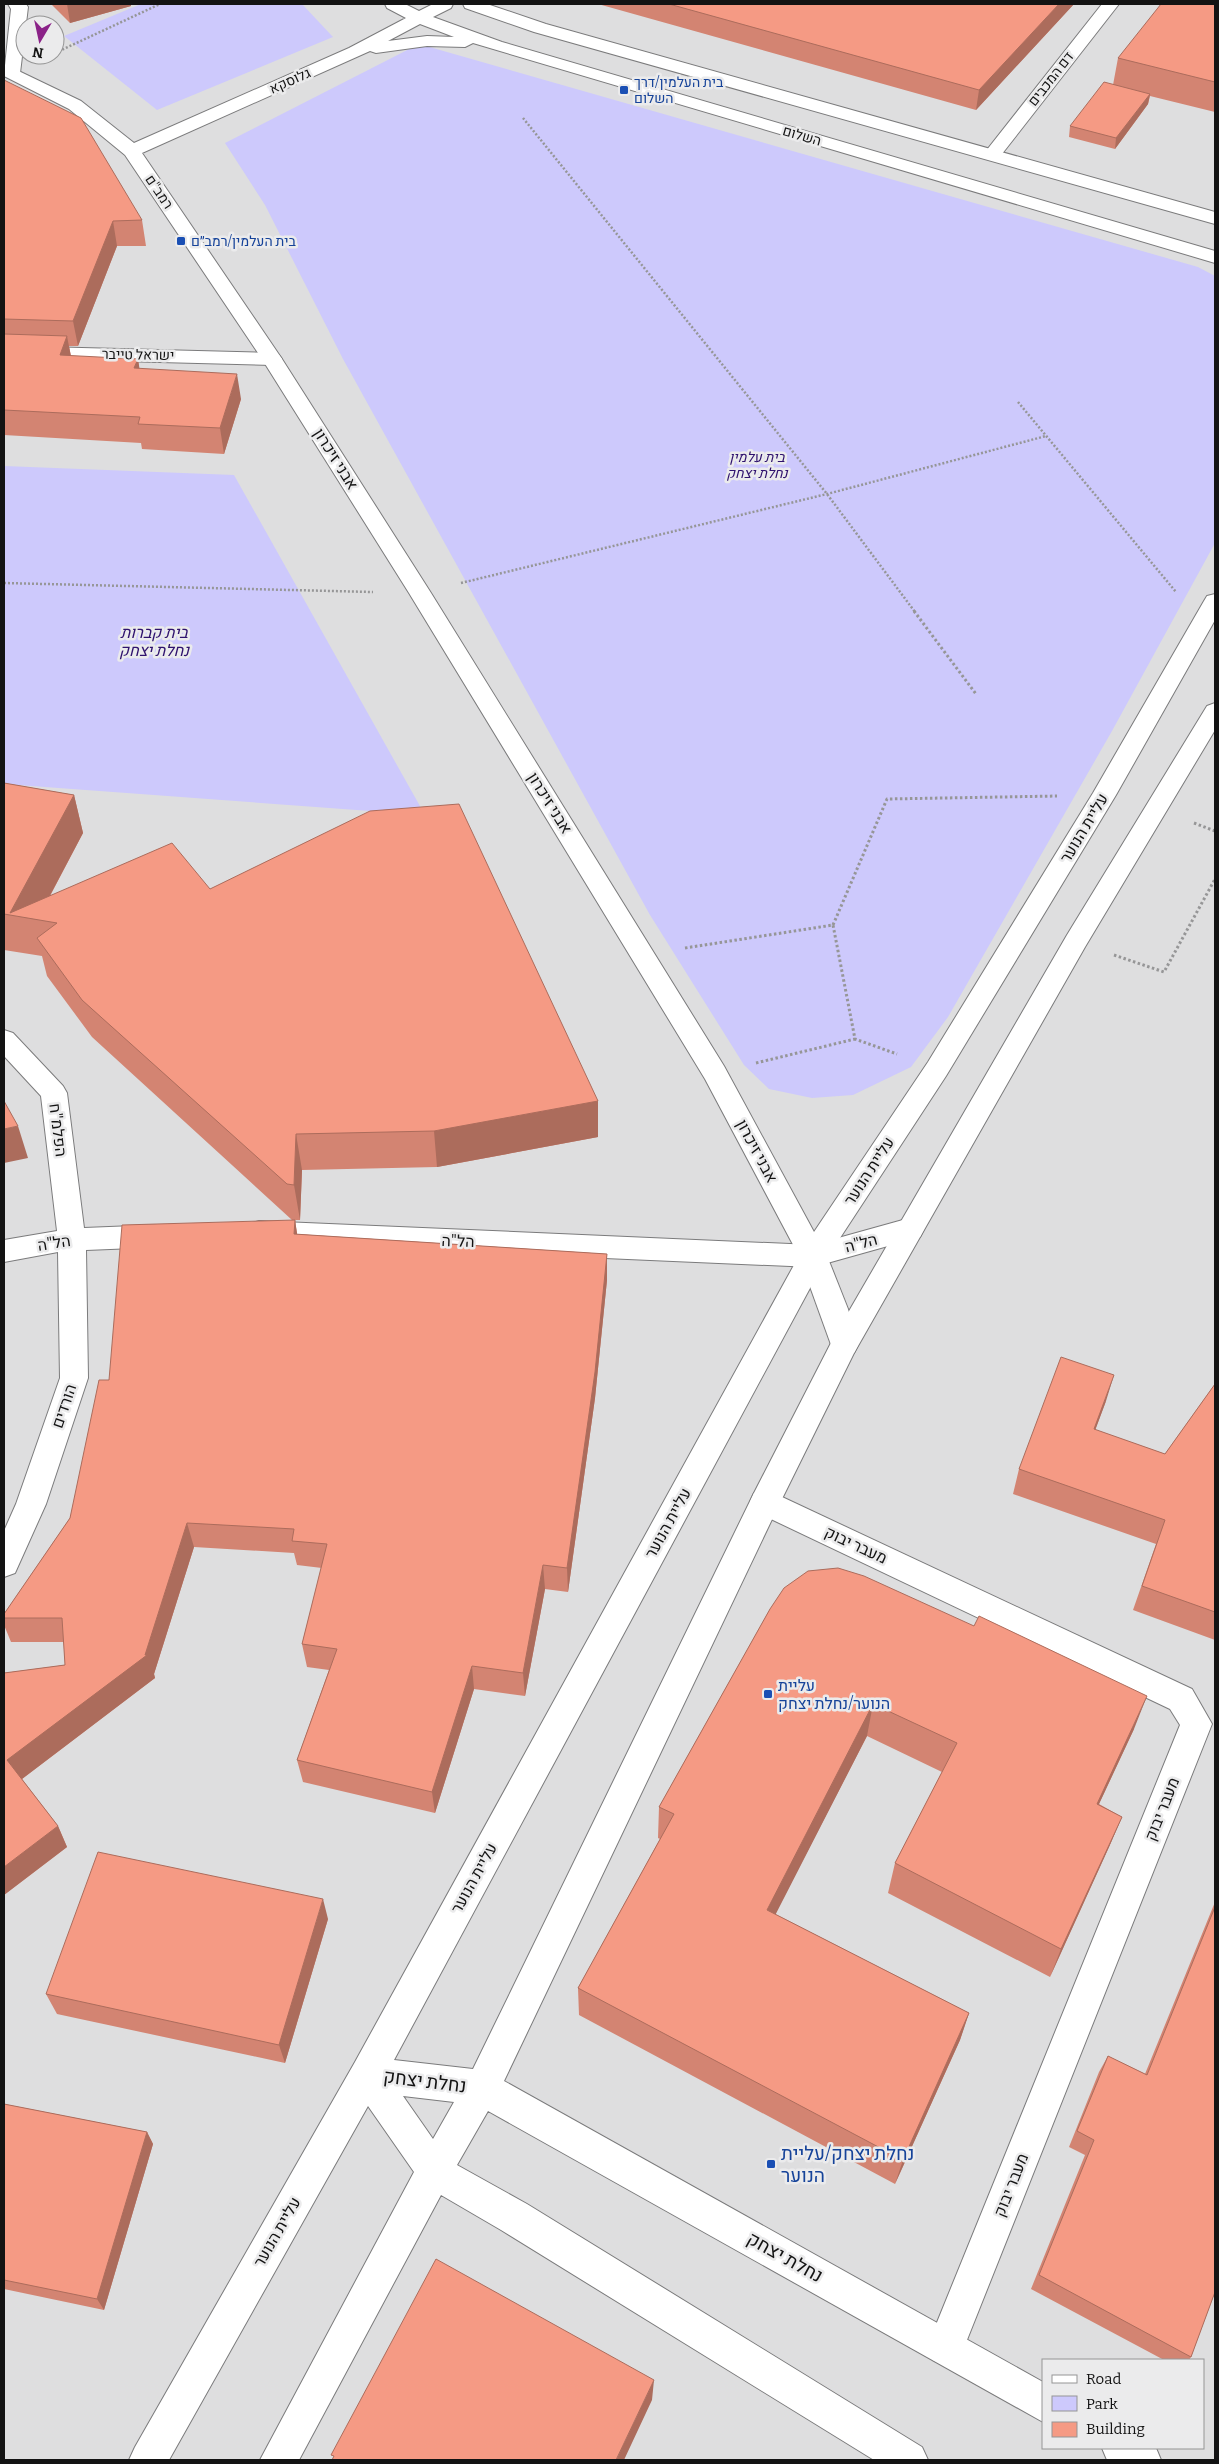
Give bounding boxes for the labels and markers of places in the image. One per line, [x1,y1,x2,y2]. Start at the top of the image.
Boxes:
place label: בית העלמין/דרך השלום [634,74,724,107]
marker: בית העלמין/דרך השלום [618,84,630,96]
place label: בית העלמין/רמב״ם [191,233,296,250]
marker: בית העלמין/רמב״ם [175,235,187,247]
place label: עליית הנוער/נחלת יצחק [778,1676,890,1713]
marker: עליית הנוער/נחלת יצחק [762,1688,774,1700]
place label: נחלת יצחק/עליית הנוער [781,2142,914,2187]
marker: נחלת יצחק/עליית הנוער [765,2158,777,2170]

